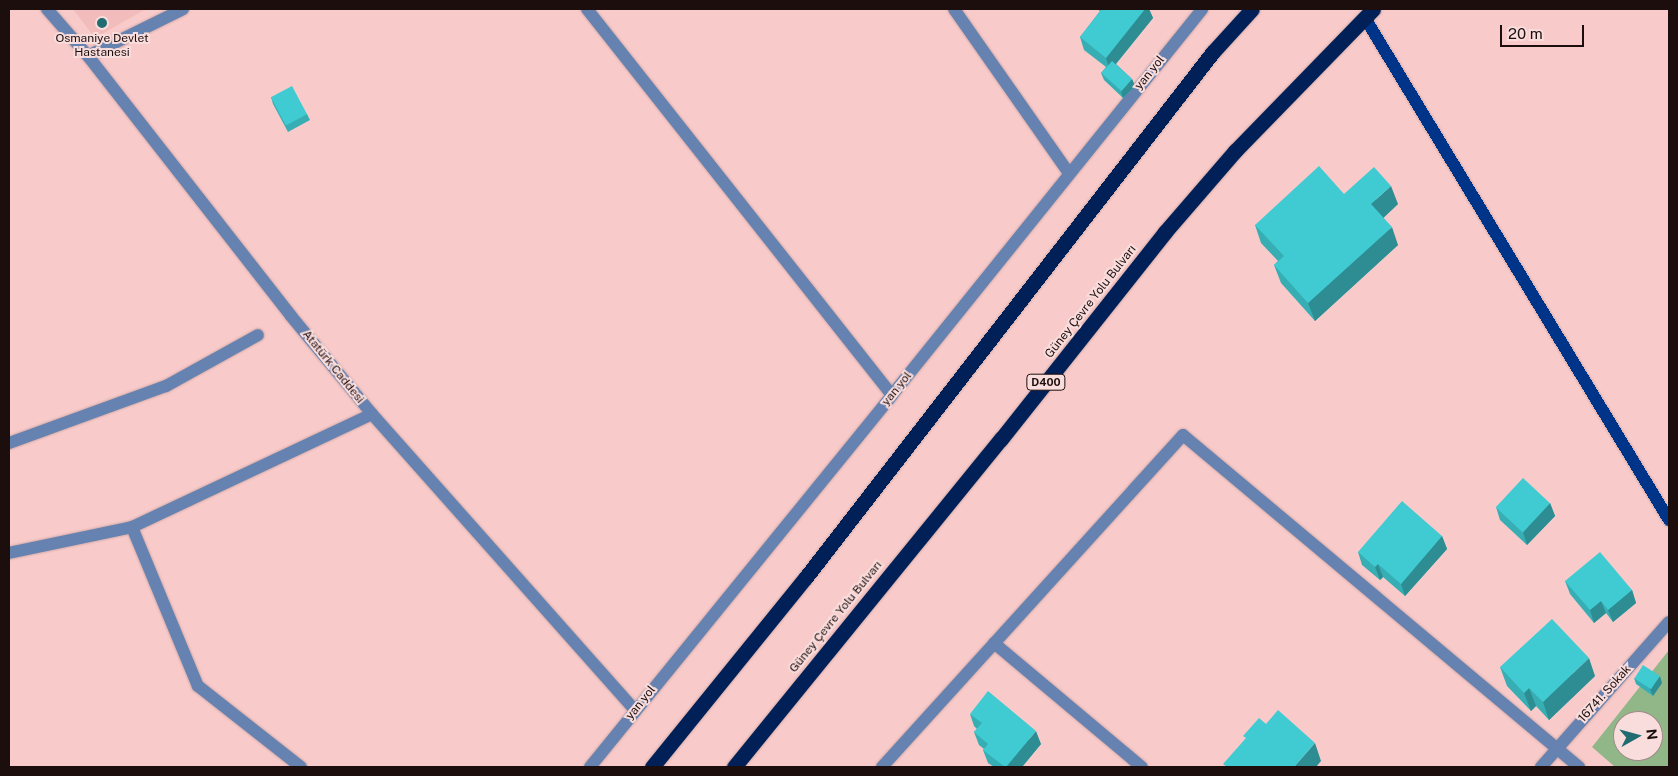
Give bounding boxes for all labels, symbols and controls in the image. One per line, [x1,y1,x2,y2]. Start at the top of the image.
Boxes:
scale bar [1503,15,1587,47]
marker: Osmaniye Devlet Hastanesi [95,16,109,30]
text: 20 m [1508,25,1543,42]
place label: Osmaniye Devlet Hastanesi [55,32,149,60]
street label: yan yol [1132,53,1168,93]
street label: Güney Çevre Yolu Bulvarı [1042,243,1140,361]
street label: Atatürk Caddesi [299,328,367,406]
street label: yan yol [879,369,915,409]
road number: D400 [1026,374,1066,391]
street label: Güney Çevre Yolu Bulvarı [787,558,885,676]
street label: 16741. Sokak [1576,662,1634,726]
street label: yan yol [623,683,659,723]
north arrow [1613,711,1663,761]
text: N [1643,728,1661,741]

